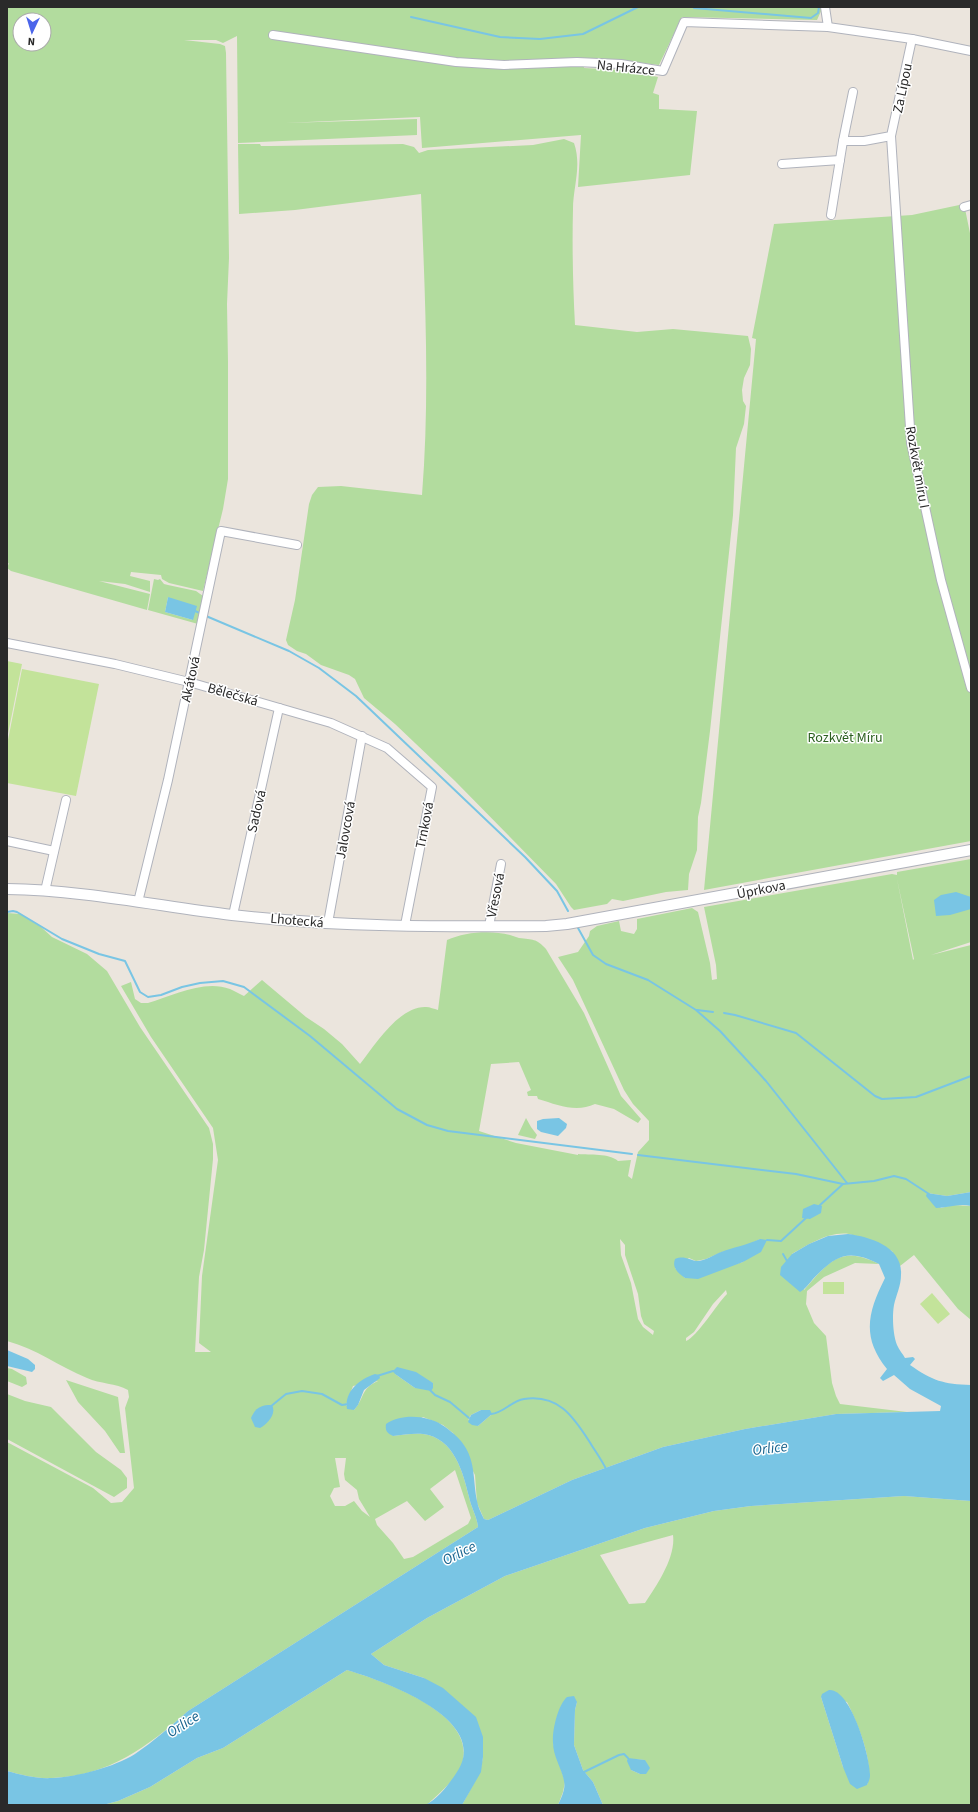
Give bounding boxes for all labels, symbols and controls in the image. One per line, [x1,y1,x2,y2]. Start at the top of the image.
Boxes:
north arrow [12,12,52,52]
text: N [27,34,36,49]
street label: Na Hrázce [596,55,656,81]
street label: Za Lípou [888,61,918,115]
street label: Rozkvět míru I [900,425,934,510]
street label: Akátová [176,654,206,704]
street label: Bělečská [205,678,260,712]
park label: Rozkvět Míru [807,728,883,748]
street label: Sadová [242,788,272,834]
street label: Jalovcová [331,800,361,861]
street label: Trnková [411,800,439,850]
street label: Vřesová [482,871,510,919]
street label: Úprkova [735,875,787,904]
street label: Lhotecká [269,909,324,933]
water label: Orlice [751,1436,789,1461]
water label: Orlice [439,1536,480,1571]
water label: Orlice [163,1706,204,1743]

